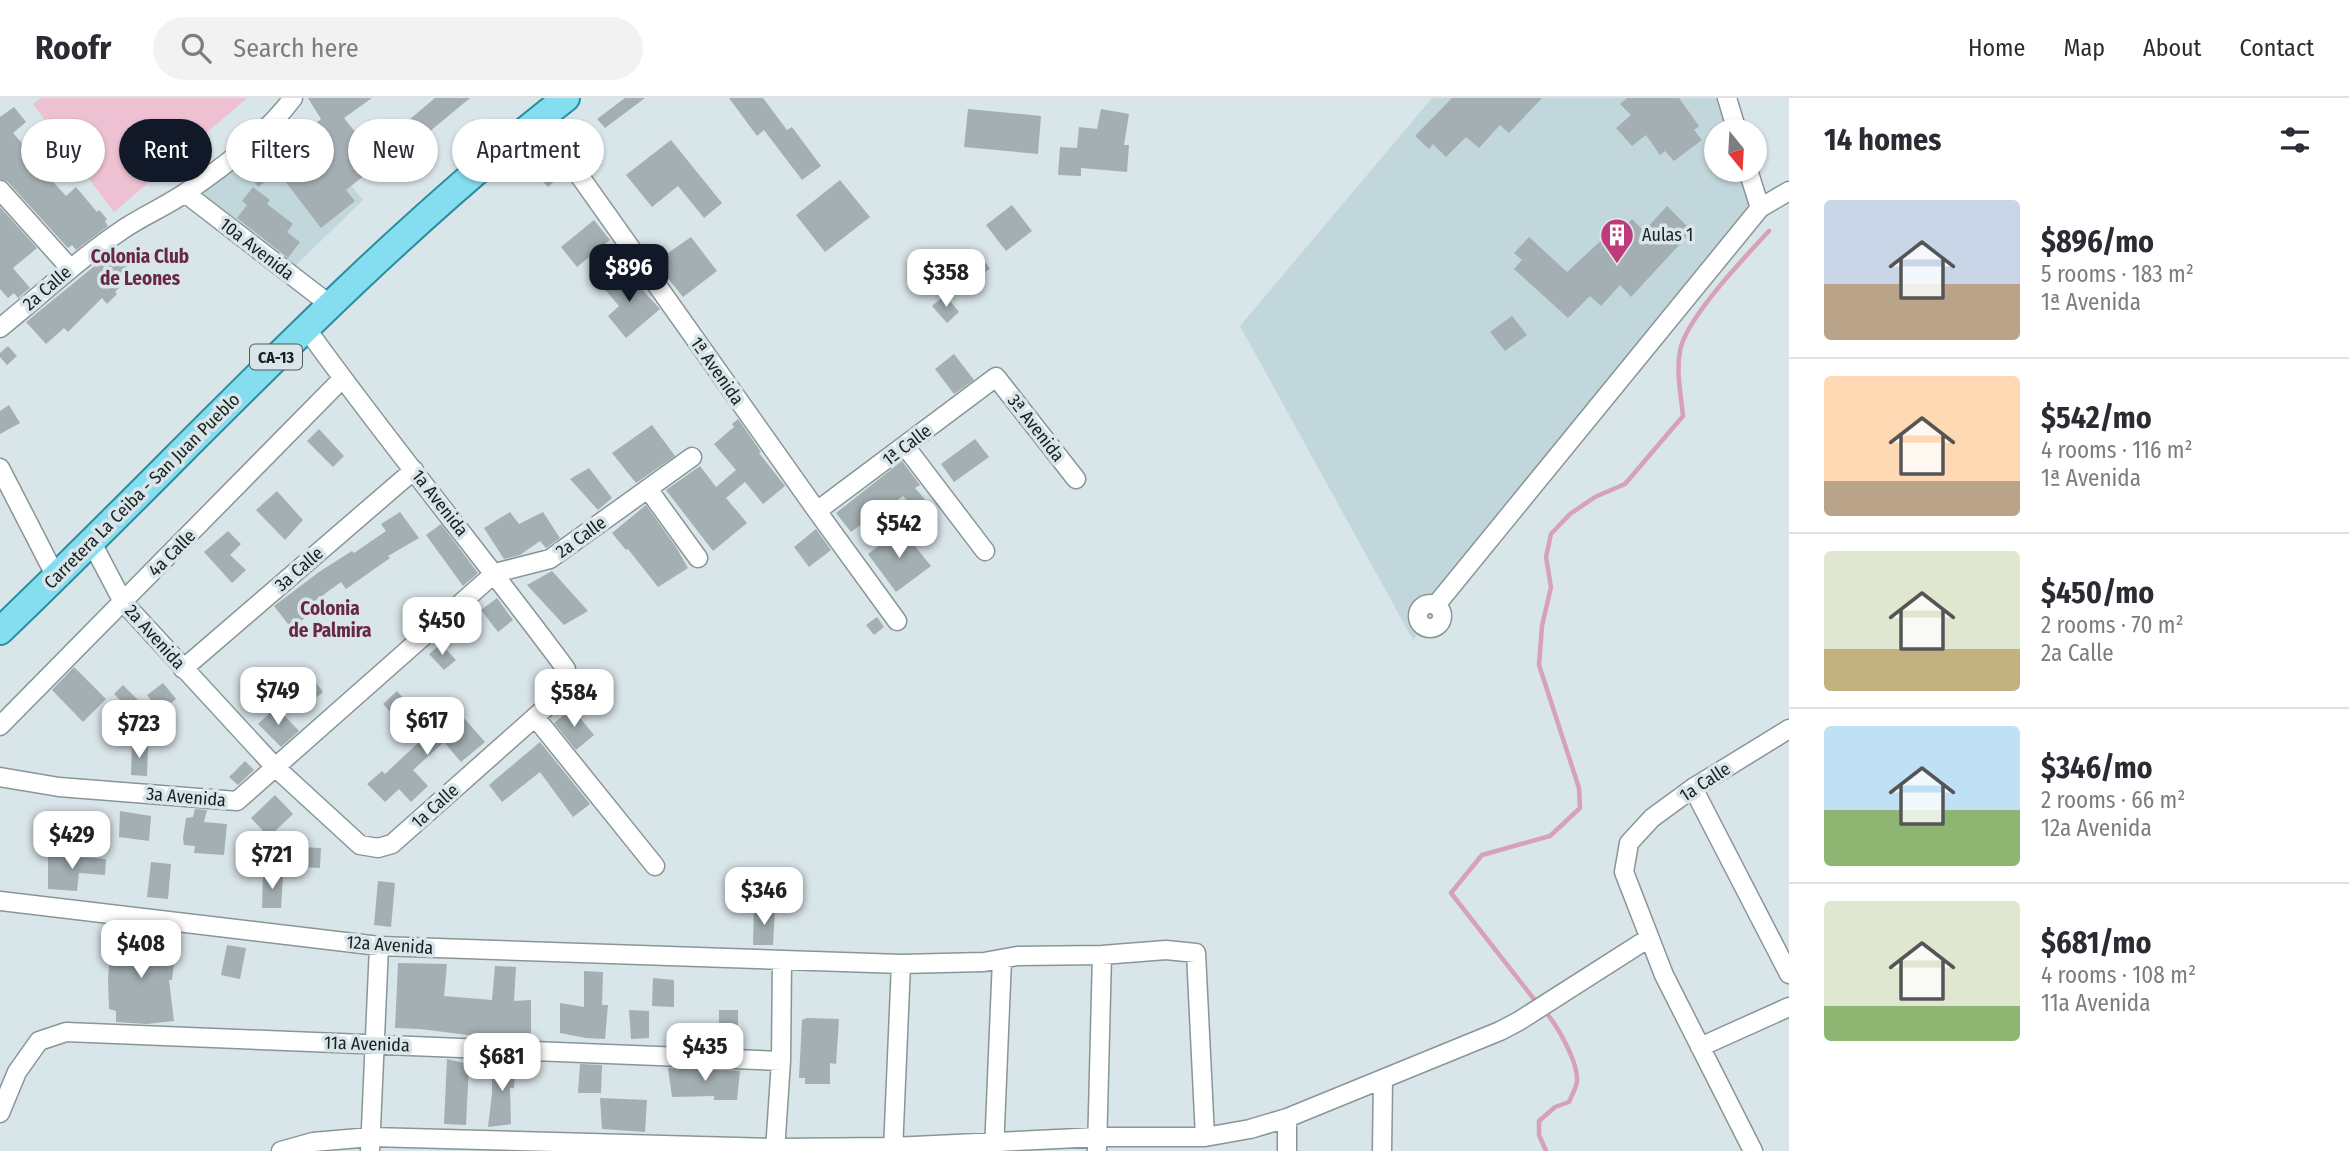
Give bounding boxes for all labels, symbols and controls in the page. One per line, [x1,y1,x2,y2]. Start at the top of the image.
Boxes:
search box [153,17,643,80]
text: Roofr [35,28,111,68]
icon: search [177,29,215,67]
text: Search here [233,33,359,64]
text: Home [1968,34,2025,62]
text: Map [2063,34,2105,62]
text: About [2143,34,2201,62]
text: Contact [2239,34,2314,62]
chip: Buy [21,119,105,182]
chip: Rent [119,119,212,182]
chip: Filters [226,119,334,182]
chip: New [348,119,438,182]
chip: Apartment [452,119,604,182]
north arrow [1704,119,1768,182]
map controls [1704,119,1767,182]
icon: filters [2276,121,2314,159]
text: 14 homes [1824,122,1941,158]
street label: 10a Avenida [215,213,299,285]
building icon: Aulas 1 [1598,216,1636,265]
place label: Aulas 1 [1642,224,1693,246]
text: $896/mo [2041,224,2154,260]
icon: home [1880,228,1964,312]
pin: $896 [588,244,670,304]
district label: Colonia Club de Leones [91,245,189,290]
pin: $358 [905,250,987,309]
text: $896 [605,253,653,281]
text: $358 [923,258,969,286]
text: 5 rooms · 183 m² [2041,260,2194,288]
street label: 2a Calle [18,261,76,315]
text: 1ª Avenida [2041,288,2141,316]
street label: 1ª Avenida [686,333,749,409]
road number: CA-13 [250,344,302,370]
street label: Carretera La Ceiba - San Juan Pueblo [40,389,244,593]
street label: 3ª Avenida [1003,390,1069,466]
text: $542/mo [2041,400,2152,436]
icon: home [1880,404,1964,488]
street label: 1ª Calle [878,419,936,470]
text: 4 rooms · 116 m² [2041,436,2193,464]
text: 1ª Avenida [2041,464,2141,492]
street label: 1a Avenida [407,465,473,541]
pin: $542 [858,500,940,560]
text: $542 [877,509,921,537]
street label: 2a Calle [552,511,611,563]
street label: 4a Calle [144,525,200,581]
street label: 3a Calle [270,542,328,596]
text: $450/mo [2041,575,2154,611]
icon: home [1880,579,1964,663]
district label: Colonia de Palmira [288,597,372,642]
pin: $450 [401,598,483,657]
street label: 2a Avenida [120,600,190,674]
text: $450 [419,606,465,634]
text: 2 rooms · 70 m² [2041,611,2184,639]
text: 2a Calle [2041,639,2114,667]
pin: $749 [237,668,319,727]
pin: $584 [533,670,615,729]
text: $749 [256,676,300,704]
text: $584 [551,678,597,706]
pin: $617 [386,698,468,757]
pin: $723 [98,700,180,760]
text: $617 [406,706,448,734]
text: $723 [118,709,160,737]
text: $346/mo [2041,750,2153,786]
icon: home [1880,754,1964,838]
street label: 1a Calle [1676,757,1735,806]
street label: 1a Calle [407,779,463,833]
street label: 3a Avenida [145,783,227,811]
text: 2 rooms · 66 m² [2041,786,2185,814]
pin: $429 [31,812,113,871]
text: 12a Avenida [2041,814,2152,842]
text: $429 [49,820,95,848]
pin: $721 [231,832,313,891]
text: $721 [252,840,292,868]
pin: $346 [723,868,805,927]
text: $346 [741,876,787,904]
pin: $408 [100,920,182,980]
text: $681/mo [2041,925,2152,961]
text: $408 [117,929,165,957]
icon: home [1880,929,1964,1013]
street label: 12a Avenida [346,931,434,959]
text: 4 rooms · 108 m² [2041,961,2196,989]
text: 11a Avenida [2041,989,2150,1017]
pin: $435 [664,1024,746,1083]
street label: 11a Avenida [324,1032,410,1056]
text: $435 [682,1032,728,1060]
pin: $681 [461,1034,543,1093]
text: $681 [480,1042,524,1070]

